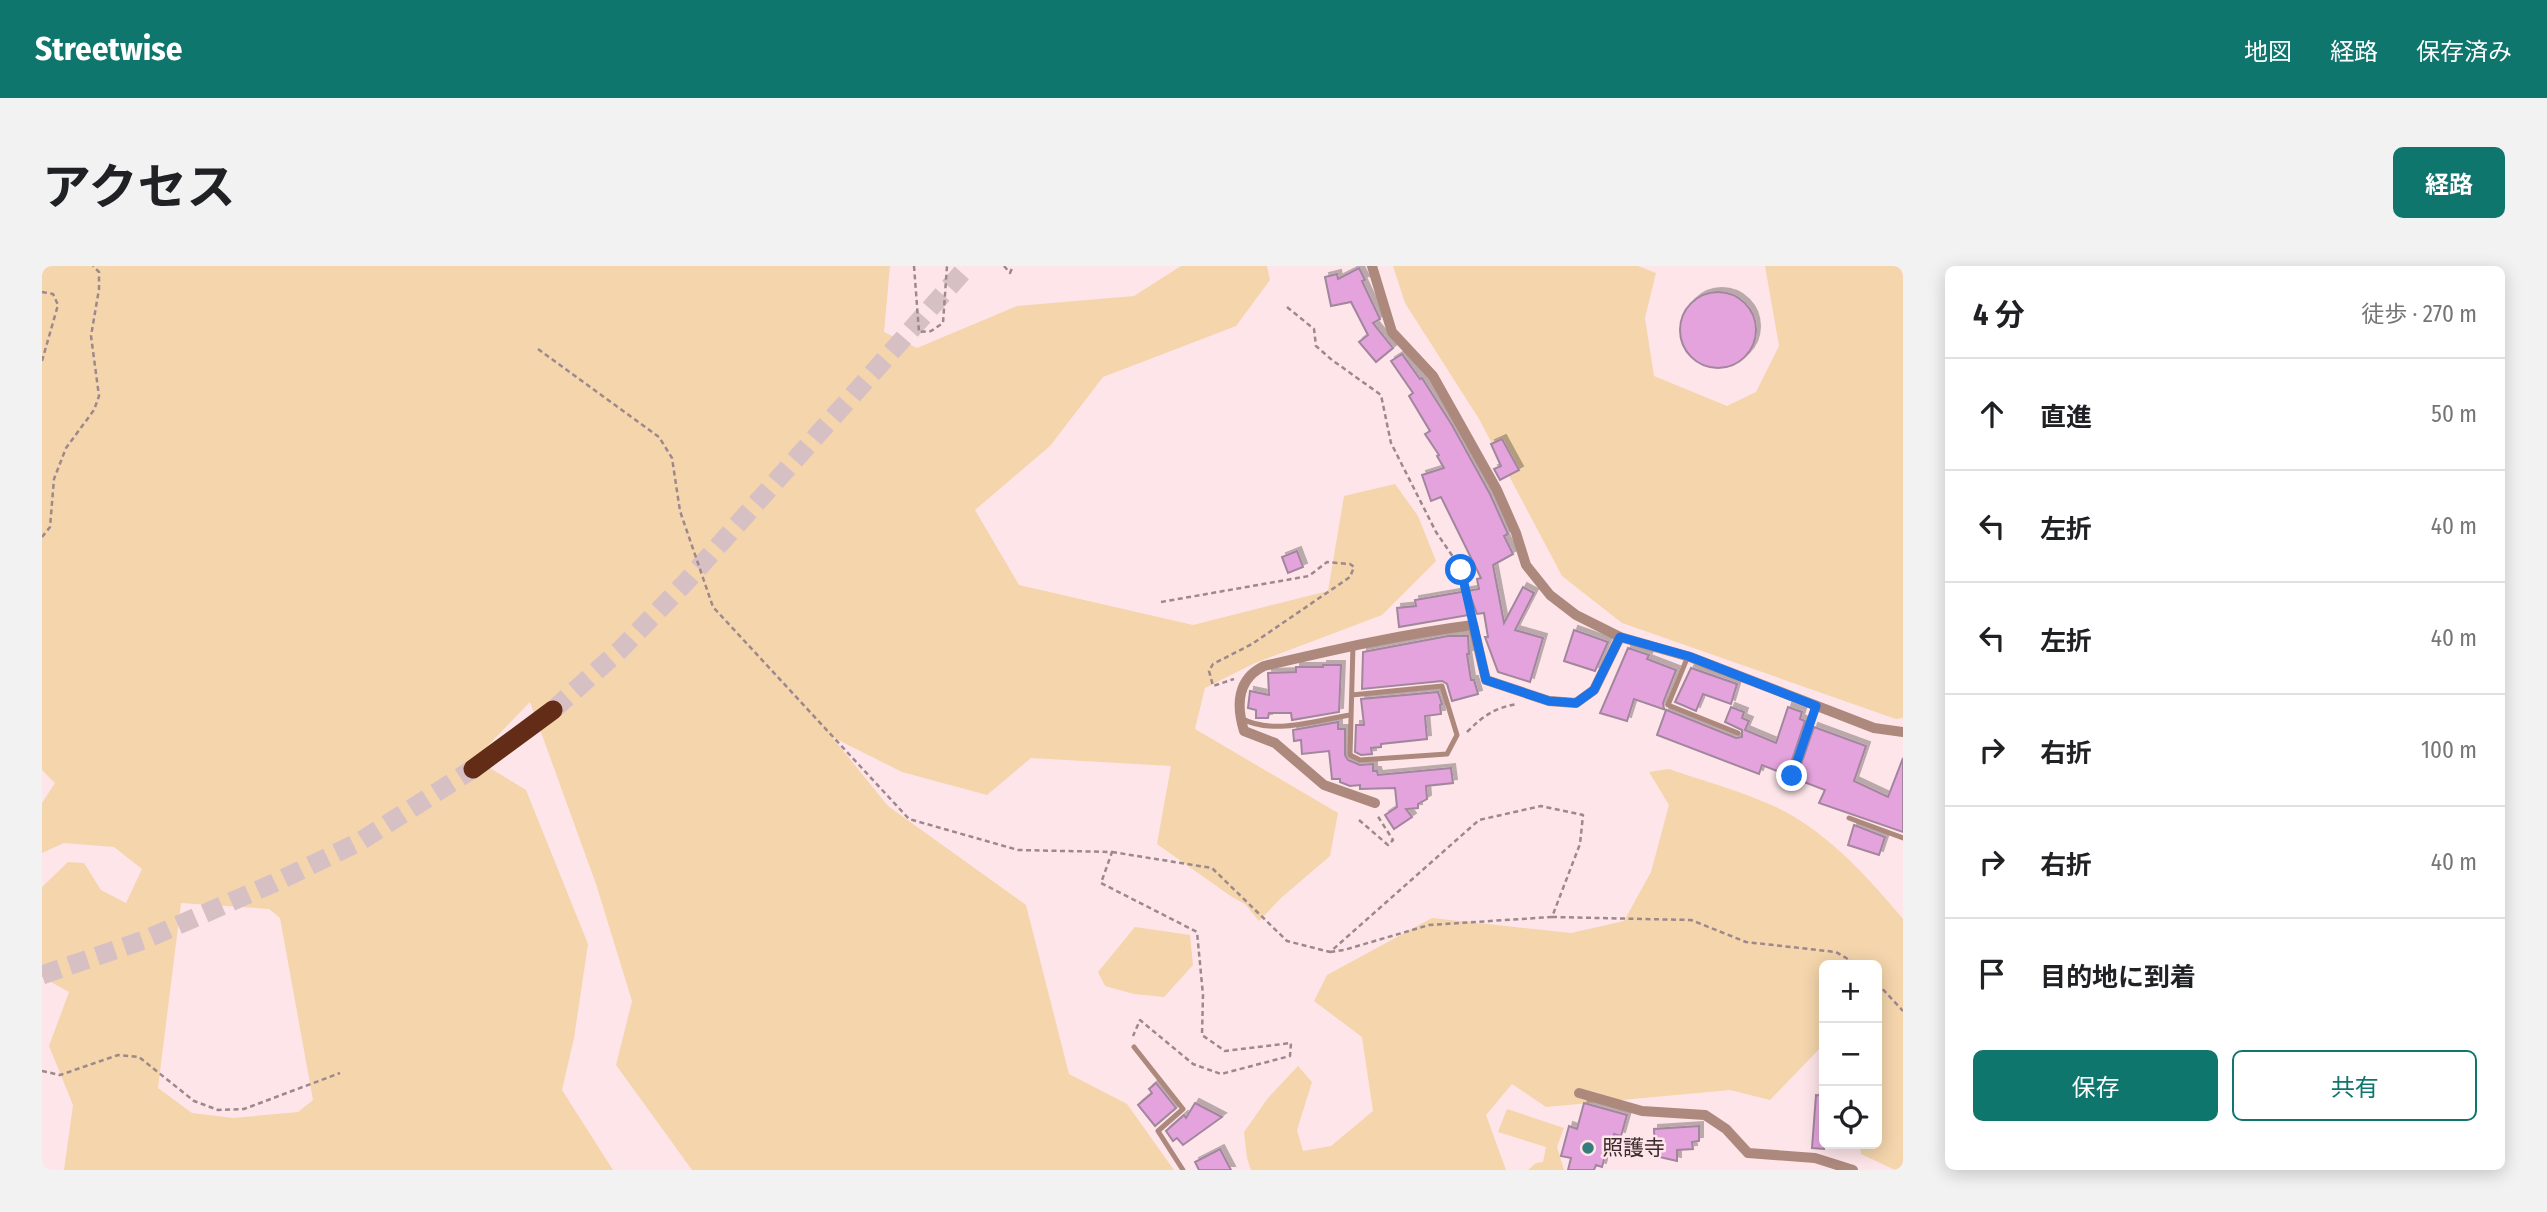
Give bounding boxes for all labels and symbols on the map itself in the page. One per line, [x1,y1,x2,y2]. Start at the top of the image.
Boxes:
route start [1445,554,1476,585]
route end [1776,760,1807,791]
place label: 照護寺 [1602,1135,1665,1161]
marker: 照護寺 [1580,1140,1596,1156]

